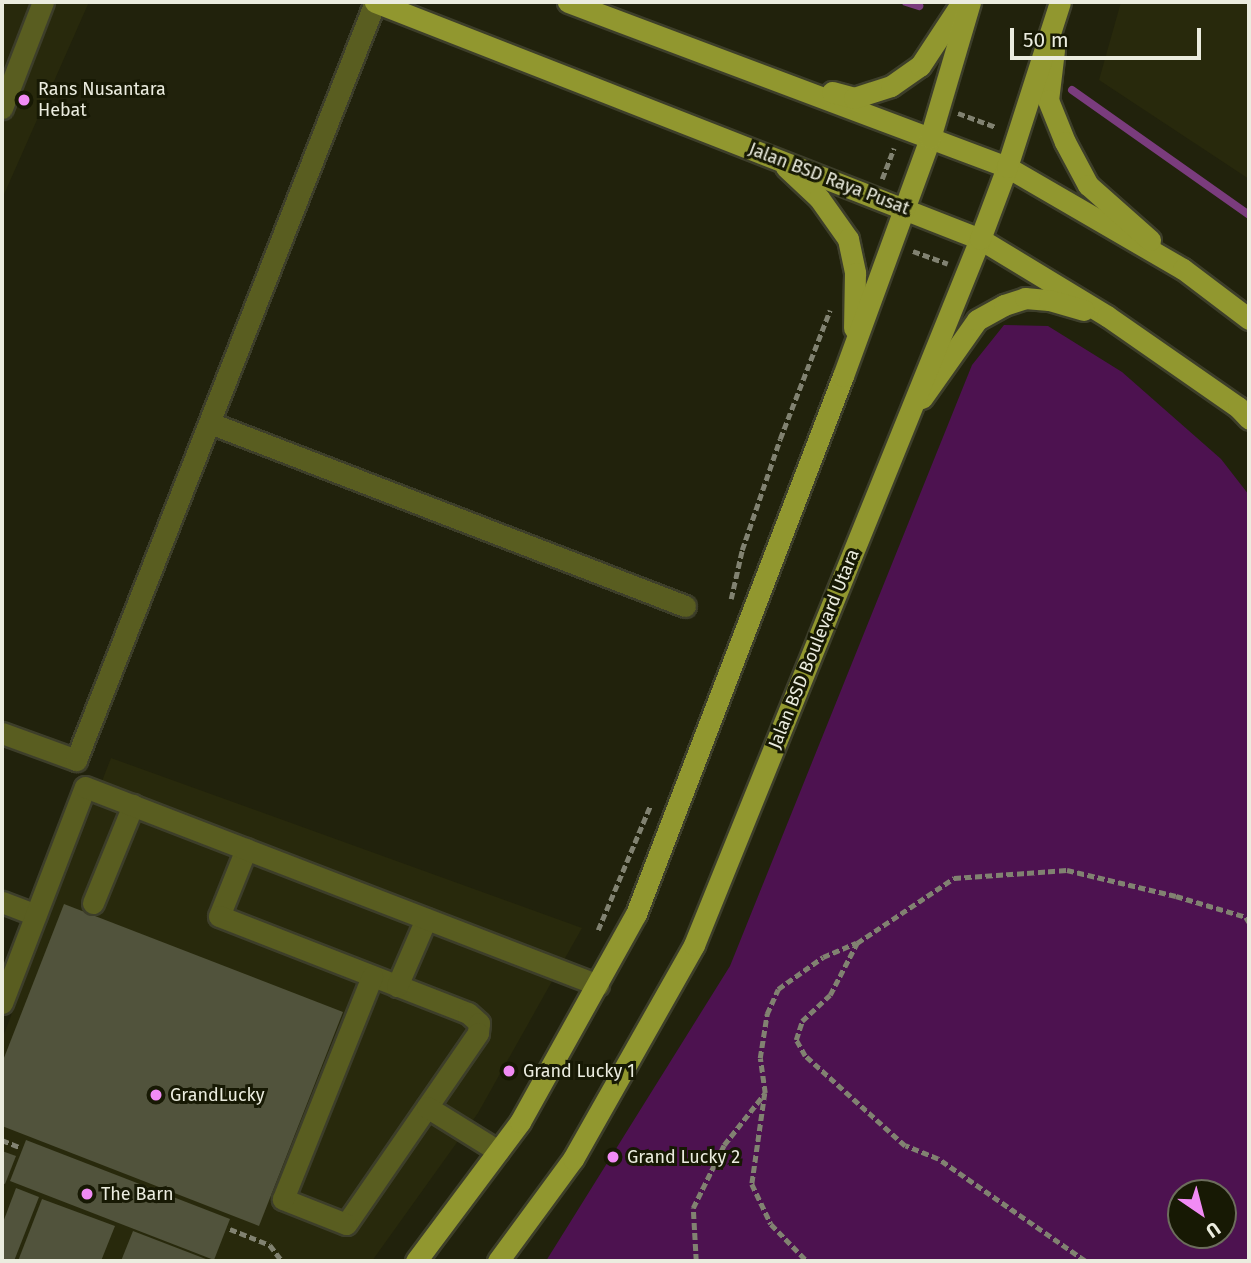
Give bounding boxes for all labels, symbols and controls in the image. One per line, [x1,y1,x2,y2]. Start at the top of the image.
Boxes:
scale bar [1013,14,1204,58]
text: 50 m [1023,27,1069,53]
place label: Rans Nusantara Hebat [38,79,166,122]
marker: Rans Nusantara Hebat [16,92,32,108]
street label: Jalan BSD Raya Pusat [746,138,912,220]
street label: Jalan BSD Boulevard Utara [764,546,864,752]
place label: Grand Lucky 1 [523,1060,635,1082]
marker: Grand Lucky 1 [501,1063,517,1079]
place label: GrandLucky [170,1084,265,1106]
marker: GrandLucky [148,1087,164,1103]
place label: Grand Lucky 2 [627,1146,740,1168]
marker: Grand Lucky 2 [605,1149,621,1165]
north arrow [1167,1179,1237,1249]
place label: The Barn [101,1183,174,1205]
marker: The Barn [79,1186,95,1202]
text: U [1202,1217,1225,1243]

